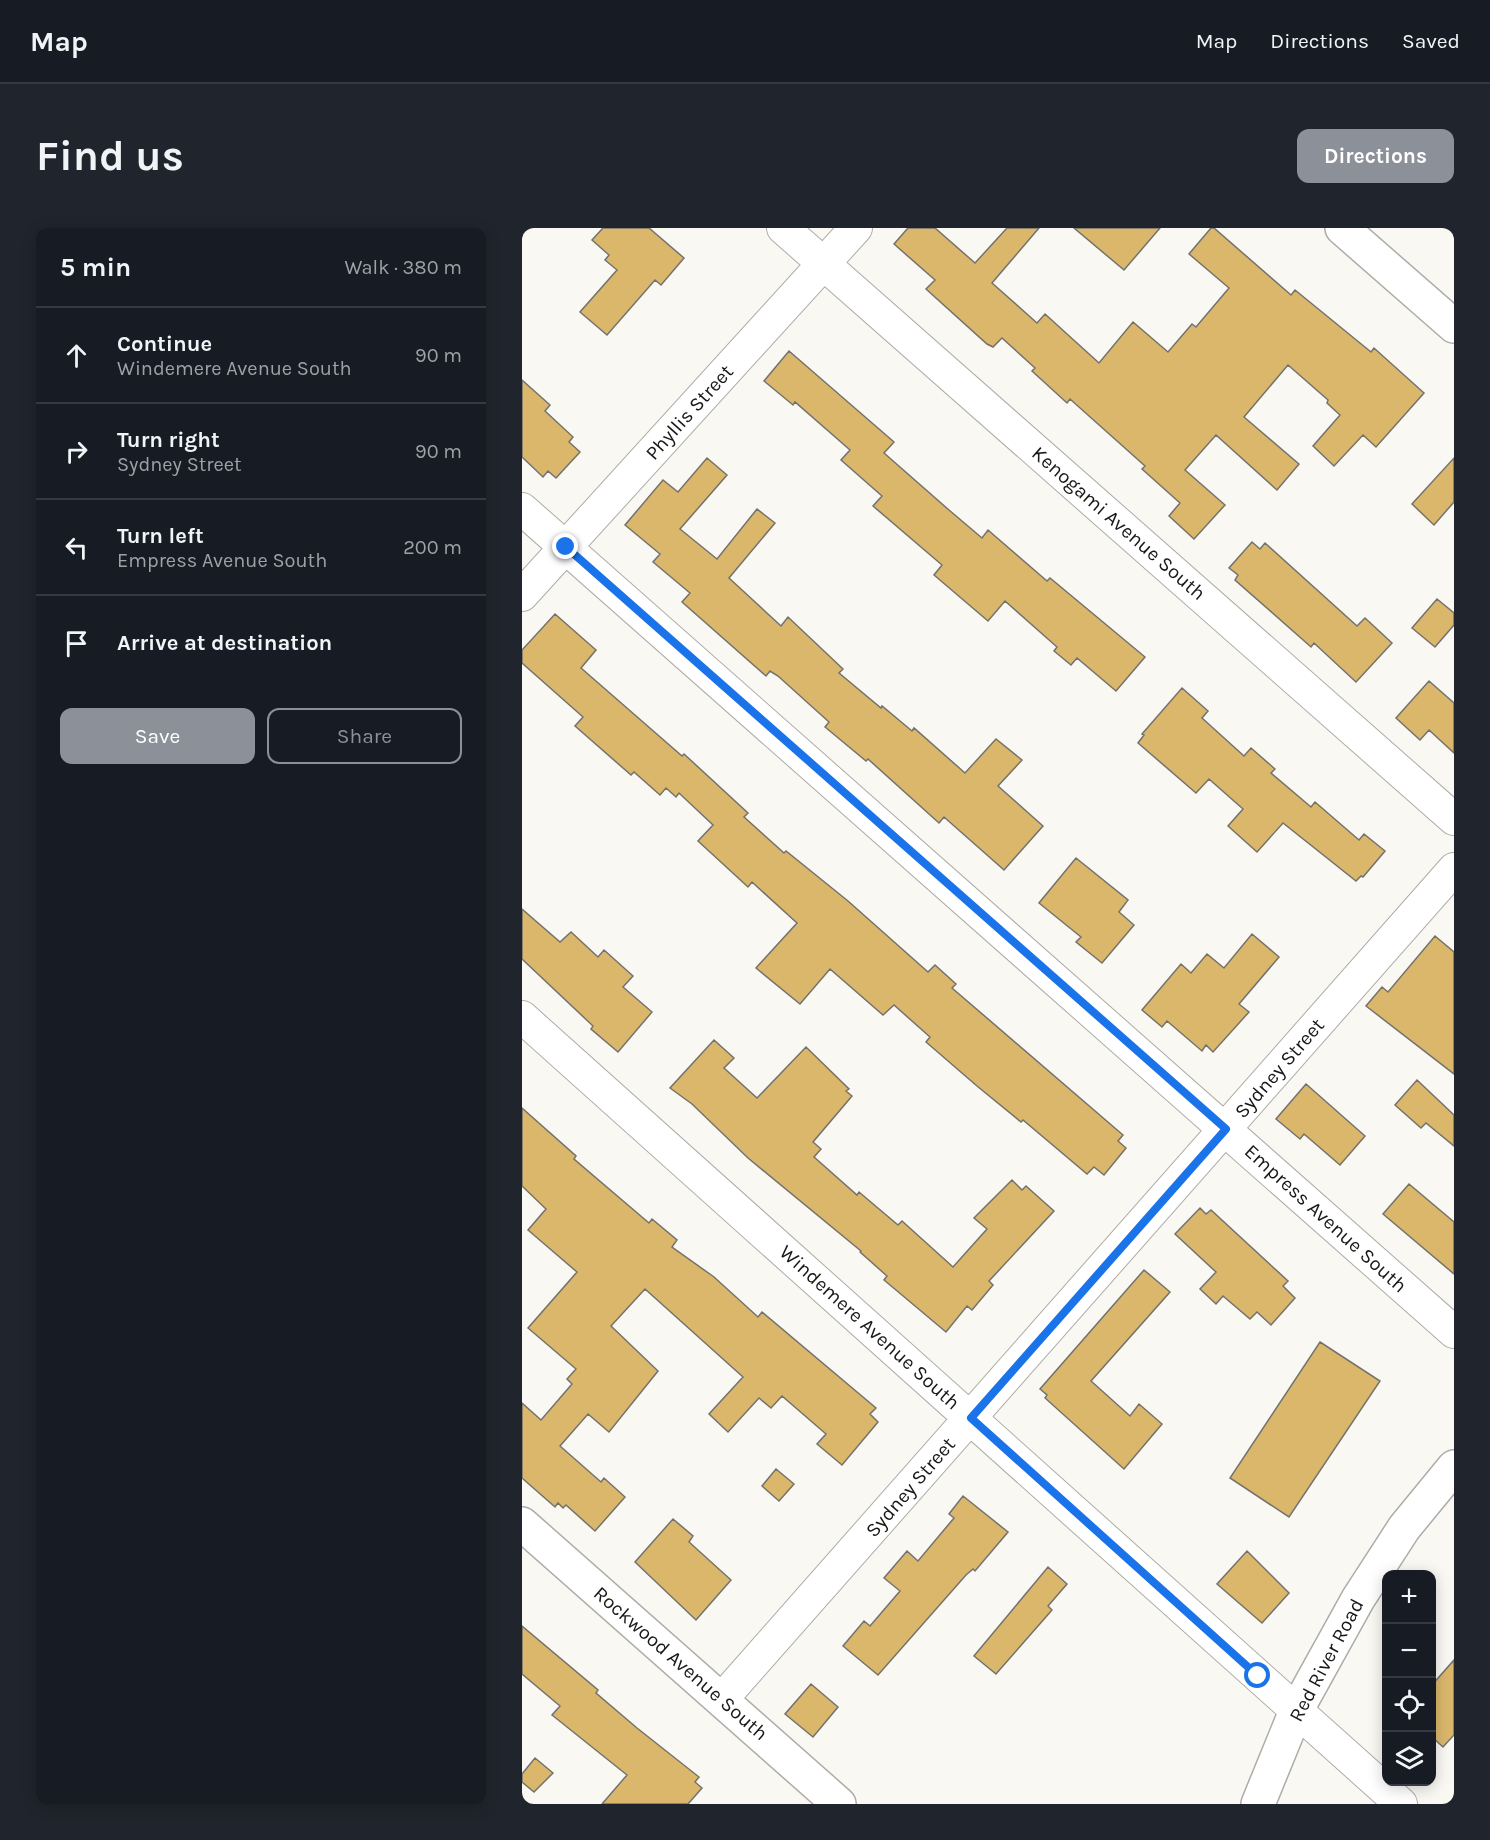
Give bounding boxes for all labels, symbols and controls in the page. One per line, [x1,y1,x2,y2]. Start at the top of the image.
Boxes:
text: Map [30,25,88,58]
text: Map [1196,29,1237,53]
text: Directions [1270,29,1369,53]
text: Saved [1402,29,1460,53]
button: Directions [1297,129,1454,183]
text: Find us [36,131,184,181]
text: 5 min [60,252,131,283]
text: Walk · 380 m [344,256,462,279]
text: Continue [117,331,212,357]
icon: ahead [60,339,93,372]
text: 90 m [415,344,462,367]
text: Windemere Avenue South [117,357,352,380]
street label: Phyllis Street [641,360,738,465]
text: Turn right [117,427,220,453]
icon: right [60,435,93,468]
text: 90 m [415,440,462,463]
street label: Kenogami Avenue South [1027,442,1210,605]
text: Sydney Street [117,453,242,476]
text: Turn left [117,523,204,549]
icon: left [60,531,93,564]
route end [552,533,578,559]
text: 200 m [403,536,462,559]
text: Empress Avenue South [117,549,327,572]
icon: arrive [60,627,93,660]
text: Arrive at destination [117,630,332,656]
button: Save [60,708,255,764]
button: Share [267,708,462,764]
street label: Sydney Street [1230,1013,1329,1123]
street label: Empress Avenue South [1240,1139,1411,1297]
street label: Windemere Avenue South [775,1240,965,1414]
street label: Sydney Street [861,1432,960,1542]
map controls [1382,1570,1436,1786]
button: + [1382,1570,1436,1624]
street label: Rockwood Avenue South [589,1582,772,1745]
street label: Red River Road [1284,1595,1368,1726]
button: − [1382,1624,1436,1678]
route start [1244,1662,1270,1688]
button: locate [1382,1678,1436,1732]
button: layers [1382,1732,1436,1786]

